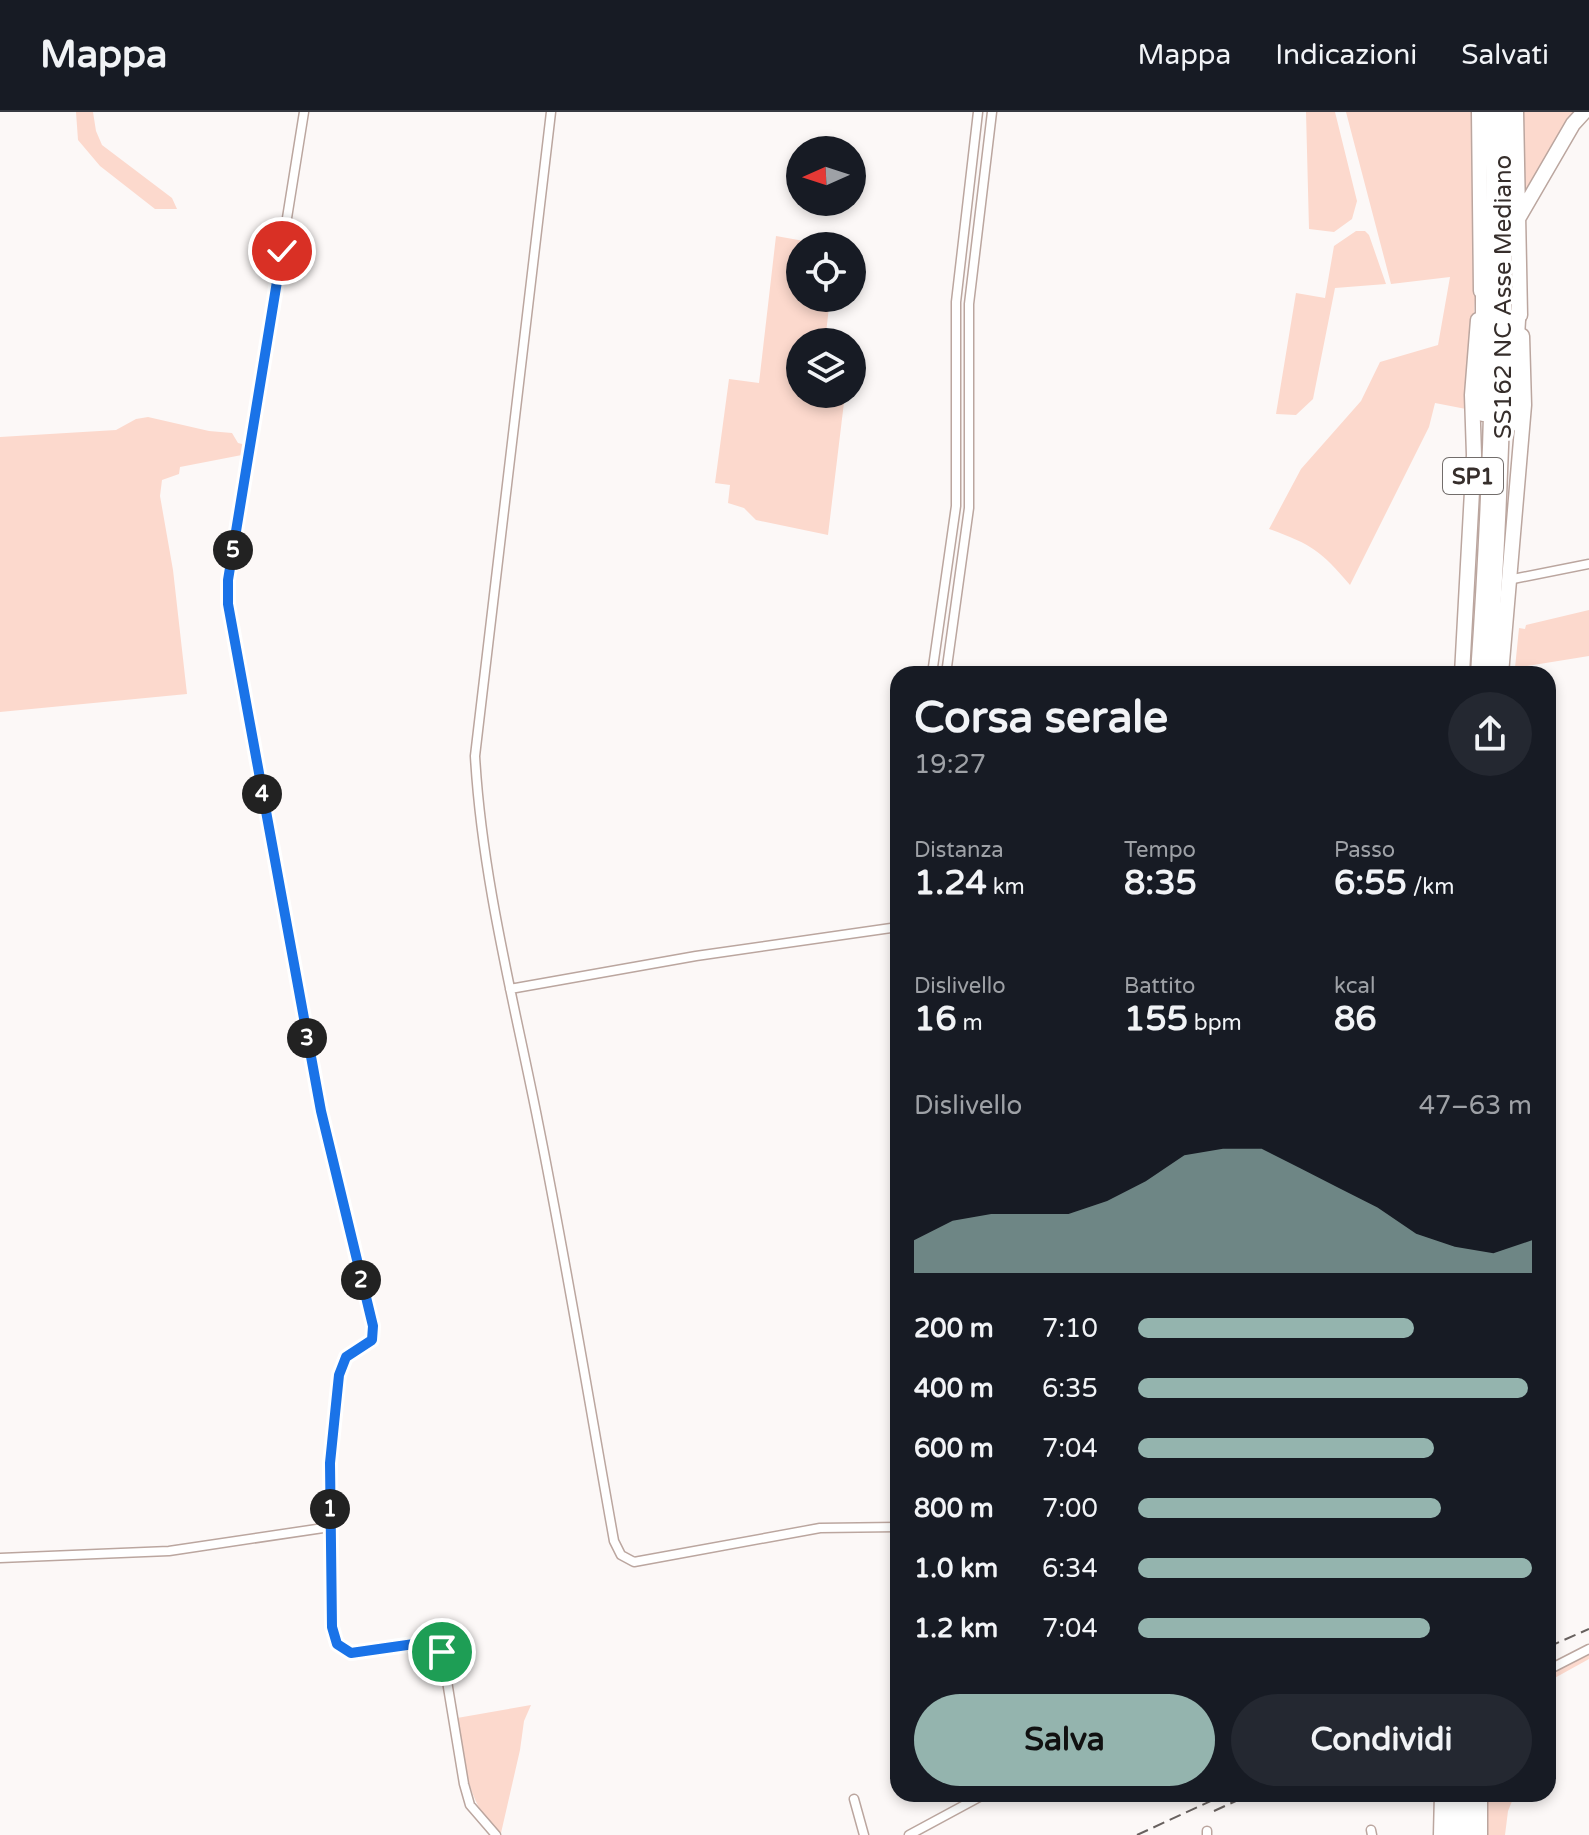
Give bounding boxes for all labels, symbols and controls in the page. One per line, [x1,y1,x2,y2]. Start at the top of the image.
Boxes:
text: Mappa [40,32,167,78]
text: Mappa [1137,38,1231,72]
text: Indicazioni [1275,38,1417,72]
text: Salvati [1461,38,1549,72]
north arrow [786,136,866,216]
map controls [786,136,866,408]
street label: SS162 NC Asse Mediano [1489,155,1518,439]
pin [248,217,316,285]
icon: check [260,229,304,273]
button: locate [786,232,866,312]
button: layers [786,328,866,408]
road number: SP1 [1443,458,1503,494]
pin: 5 [213,530,253,570]
text: 5 [226,537,240,563]
text: Corsa serale [914,692,1168,745]
button: share [1448,692,1532,776]
text: 19:27 [914,749,986,780]
pin: 4 [242,774,282,814]
text: 4 [255,781,269,807]
text: Distanza [914,837,1004,863]
text: Tempo [1124,837,1196,863]
text: Passo [1334,837,1395,863]
text: 1.24 [914,863,987,904]
text: 8:35 [1124,863,1197,904]
text: 6:55 [1334,863,1407,904]
text: km [987,874,1025,900]
text: /km [1407,874,1455,900]
text: Dislivello [914,973,1006,999]
text: Battito [1124,973,1195,999]
text: kcal [1334,973,1375,999]
text: 16 [914,999,957,1040]
text: 155 [1124,999,1188,1040]
text: 86 [1334,999,1377,1040]
text: m [957,1010,983,1036]
text: bpm [1188,1010,1242,1036]
pin: 3 [287,1018,327,1058]
text: 3 [300,1025,314,1051]
text: Dislivello [914,1090,1022,1121]
text: 47–63 m [1419,1090,1532,1121]
pin: 2 [341,1260,381,1300]
text: 2 [354,1267,368,1293]
text: 200 m [914,1313,994,1344]
text: 7:10 [1042,1313,1098,1344]
text: 400 m [914,1373,994,1404]
text: 6:35 [1042,1373,1098,1404]
text: 600 m [914,1433,994,1464]
text: 7:04 [1042,1433,1098,1464]
pin: 1 [310,1489,350,1529]
text: 800 m [914,1493,994,1524]
text: 7:00 [1042,1493,1098,1524]
text: 1 [323,1496,337,1522]
text: 1.0 km [914,1553,998,1584]
text: 6:34 [1042,1553,1098,1584]
text: 1.2 km [914,1613,998,1644]
text: 7:04 [1042,1613,1098,1644]
pin [408,1618,476,1686]
icon: arrive [420,1630,464,1674]
button: Salva [914,1694,1215,1786]
button: Condividi [1231,1694,1532,1786]

